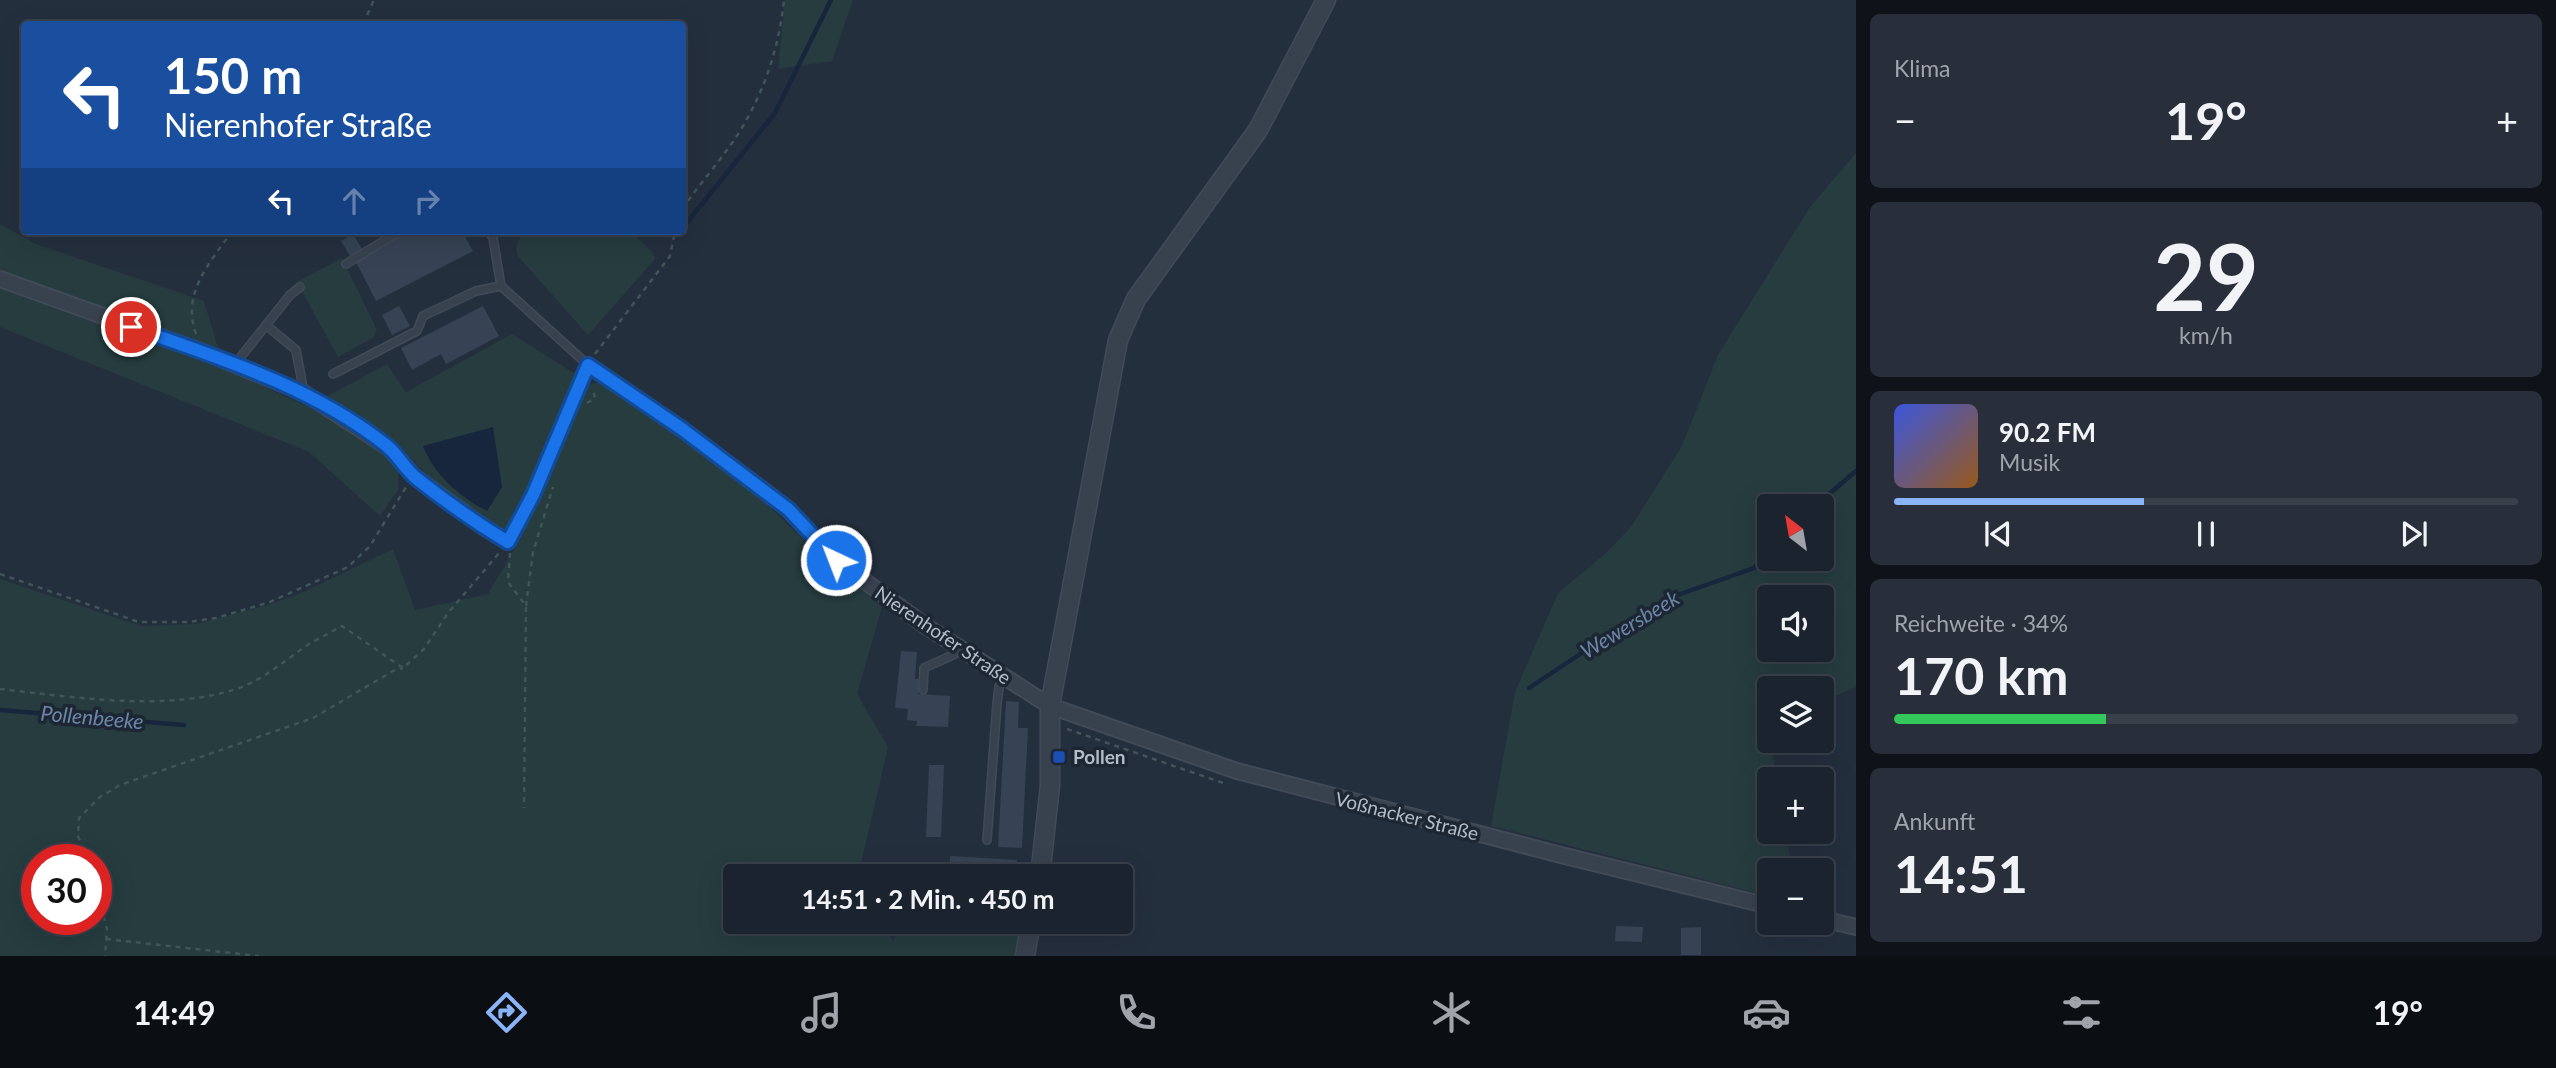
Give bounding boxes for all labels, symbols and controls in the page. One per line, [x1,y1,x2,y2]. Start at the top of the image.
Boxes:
text: 150 m [164,46,302,104]
icon: left [49,49,140,140]
text: Klima [1894,54,1951,82]
text: 19° [2165,89,2247,151]
text: − [1894,97,1916,143]
text: + [2496,97,2518,143]
text: Nierenhofer Straße [164,105,432,144]
icon: left [262,182,300,220]
icon: ahead [335,182,373,220]
icon: right [408,182,446,220]
text: 29 [2153,221,2259,330]
pin [101,297,161,357]
icon: arrive [112,308,150,346]
text: km/h [2179,321,2233,349]
text: 90.2 FM [1999,416,2096,448]
text: Musik [1999,448,2060,476]
north arrow [1757,494,1834,570]
map controls [1757,494,1834,935]
icon: previous [1979,515,2017,553]
icon: pause [2187,515,2225,553]
icon: next [2395,515,2433,553]
position arrow [799,523,873,597]
street label: Nierenhofer Straße [871,581,1016,689]
water label: Wewersbeek [1575,584,1684,663]
button: sound [1757,585,1834,662]
text: Reichweite · 34% [1894,609,2068,637]
text: 170 km [1894,644,2068,706]
button: layers [1757,676,1834,753]
water label: Pollenbeeke [40,700,145,733]
place label: Pollen [1073,745,1126,768]
marker: Pollen [1051,749,1067,765]
button: + [1757,767,1834,844]
street label: Voßnacker Straße [1333,787,1481,844]
text: Ankunft [1894,807,1975,835]
text: 14:51 [1894,842,2028,904]
speed limit sign: 30 [21,844,112,935]
button: − [1757,858,1834,935]
text: 14:51 · 2 Min. · 450 m [801,883,1055,915]
icon: directions [482,988,531,1037]
icon: music [797,988,846,1037]
icon: phone [1112,988,1161,1037]
icon: climate [1427,988,1476,1037]
icon: car [1742,988,1791,1037]
icon: filters [2057,988,2106,1037]
text: 14:49 [133,993,216,1032]
text: 19° [2372,993,2423,1032]

